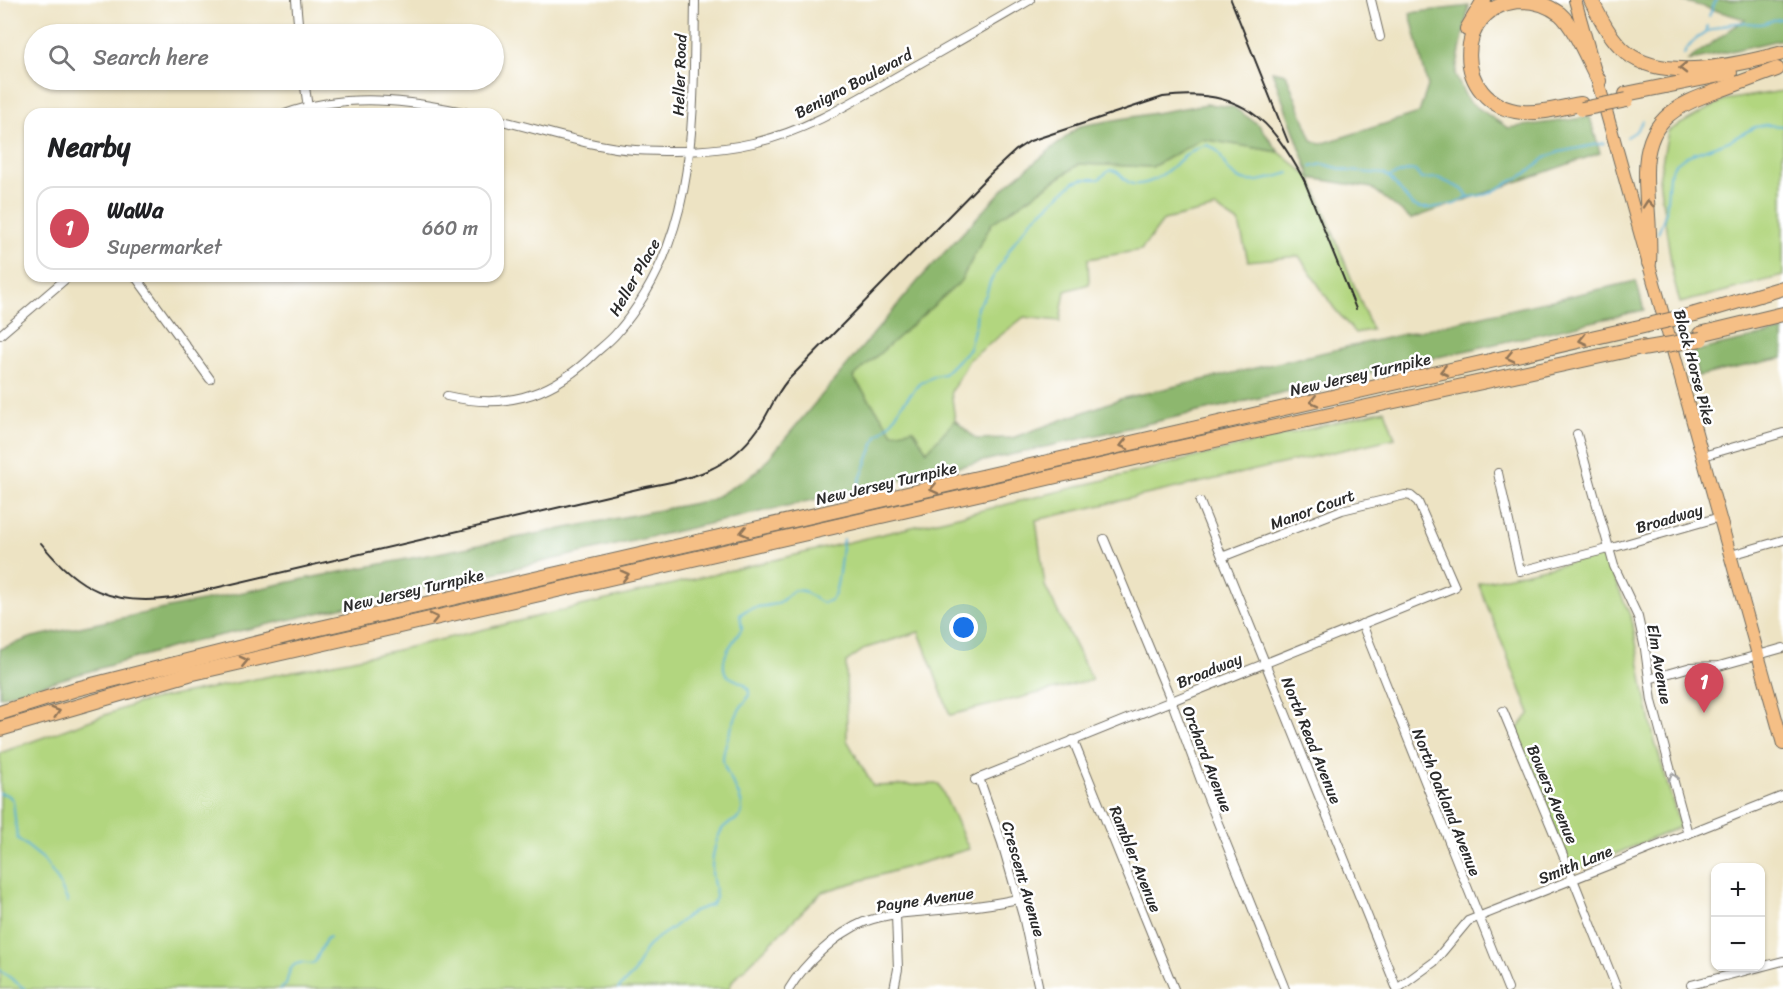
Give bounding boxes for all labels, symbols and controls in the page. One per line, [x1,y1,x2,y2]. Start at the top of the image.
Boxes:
search box [24,24,504,90]
street label: Heller Road [664,32,695,116]
text: Search here [93,38,209,77]
street label: Benigno Boulevard [789,39,919,127]
icon: search [45,41,78,74]
one-way arrow [1679,62,1688,74]
text: Nearby [48,124,130,170]
text: WaWa [107,191,163,230]
one-way arrow [1642,200,1655,209]
text: 1 [65,211,74,246]
text: 660 m [422,211,478,246]
text: Supermarket [107,230,222,265]
street label: Heller Place [600,233,669,322]
street label: Black Horse Pike [1665,306,1724,428]
one-way arrow [1579,333,1589,346]
street label: New Jersey Turnpike [1287,344,1434,405]
one-way arrow [1505,349,1515,362]
one-way arrow [1440,364,1450,377]
one-way arrow [1310,394,1320,407]
one-way arrow [1120,437,1130,450]
street label: New Jersey Turnpike [813,453,960,514]
one-way arrow [930,481,940,494]
street label: Manor Court [1266,481,1359,538]
street label: Broadway [1632,495,1707,542]
one-way arrow [739,525,749,538]
street label: New Jersey Turnpike [340,560,487,621]
one-way arrow [619,569,629,582]
one-way arrow [429,612,439,625]
your location [949,613,978,642]
street label: Elm Avenue [1638,622,1681,707]
street label: Broadway [1172,644,1247,697]
one-way arrow [239,655,249,668]
pin: 1 [1684,664,1724,713]
street label: North Read Avenue [1273,672,1350,808]
street label: Orchard Avenue [1174,702,1241,817]
one-way arrow [51,706,61,719]
street label: North Oakland Avenue [1404,724,1490,881]
street label: Bowers Avenue [1519,740,1587,849]
one-way arrow [1667,772,1680,782]
street label: Rambler Avenue [1101,801,1170,917]
street label: Crescent Avenue [993,818,1054,940]
street label: Smith Lane [1534,836,1617,893]
map controls [1711,863,1765,971]
button: + [1711,863,1765,917]
street label: Payne Avenue [874,878,976,921]
button: − [1711,917,1765,971]

